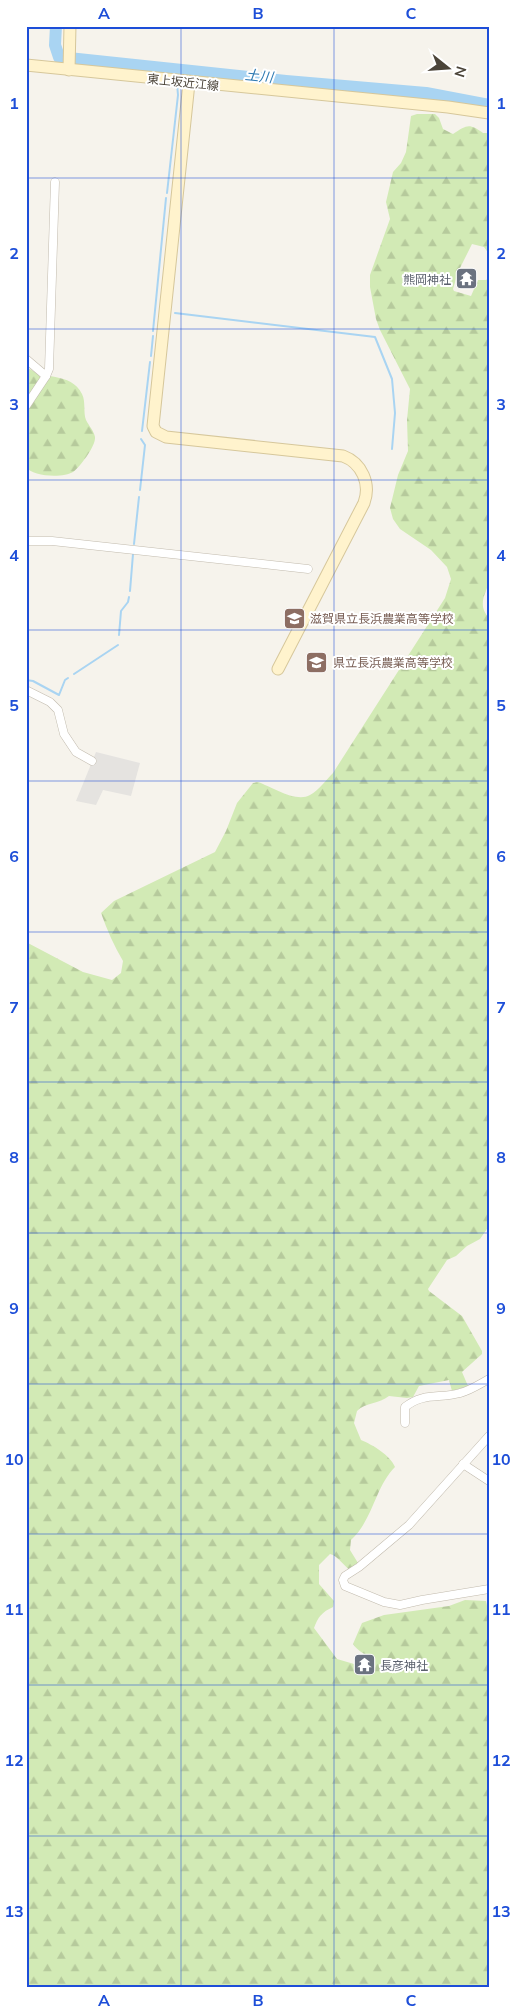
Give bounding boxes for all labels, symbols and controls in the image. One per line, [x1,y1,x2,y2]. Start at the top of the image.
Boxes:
text: A [98,3,110,23]
text: B [252,3,264,23]
text: C [406,3,417,23]
north arrow [422,42,472,92]
text: N [450,64,471,79]
water label: 土川 [244,66,276,87]
street label: 東上坂近江線 [146,71,220,93]
text: 1 [9,93,19,113]
text: 1 [496,93,506,113]
text: 2 [9,243,19,263]
text: 2 [496,243,506,263]
temple icon: 熊岡神社 [455,267,479,291]
place label: 熊岡神社 [403,272,451,287]
text: 3 [9,394,19,414]
text: 3 [496,394,506,414]
text: 4 [9,545,19,565]
text: 4 [496,545,506,565]
school or university icon: 滋賀県立長浜農業高等学校 [282,606,306,630]
place label: 滋賀県立長浜農業高等学校 [310,611,454,626]
school or university icon: 県立長浜農業高等学校 [305,650,329,674]
place label: 県立長浜農業高等学校 [333,655,453,670]
text: 5 [9,695,19,715]
text: 5 [496,695,506,715]
text: 6 [9,846,19,866]
text: 6 [496,846,506,866]
text: 7 [9,997,19,1017]
text: 7 [496,997,506,1017]
text: 8 [9,1147,19,1167]
text: 8 [496,1147,506,1167]
text: 9 [9,1298,19,1318]
text: 9 [496,1298,506,1318]
text: 10 [4,1449,24,1469]
text: 10 [491,1449,511,1469]
text: 11 [4,1599,24,1619]
text: 11 [491,1599,511,1619]
temple icon: 長彦神社 [352,1653,376,1677]
place label: 長彦神社 [380,1658,428,1673]
text: 12 [4,1750,24,1770]
text: 12 [491,1750,511,1770]
text: 13 [4,1901,24,1921]
text: 13 [491,1901,511,1921]
text: A [98,1990,110,2010]
text: B [252,1990,264,2010]
text: C [406,1990,417,2010]

